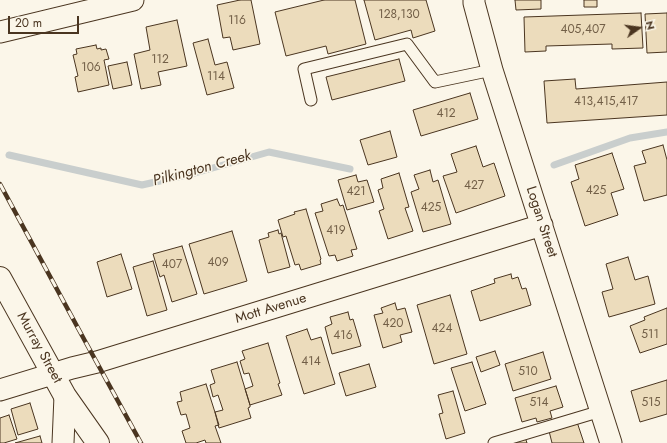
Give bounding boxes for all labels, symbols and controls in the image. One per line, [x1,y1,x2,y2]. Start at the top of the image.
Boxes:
scale bar [10,8,81,34]
house number: 128,130 [378,8,420,22]
north arrow [619,8,659,48]
text: 20 m [15,14,42,32]
house number: 116 [228,14,246,28]
text: N [642,19,659,31]
house number: 405,407 [560,23,606,37]
house number: 112 [151,53,169,67]
house number: 106 [81,61,101,75]
house number: 114 [207,70,225,84]
house number: 413,415,417 [574,95,638,109]
house number: 412 [436,107,456,121]
water label: Pilkington Creek [151,147,253,191]
house number: 427 [464,179,484,193]
street label: Logan Street [522,184,560,260]
house number: 425 [586,184,606,198]
house number: 421 [346,185,366,199]
house number: 425 [421,201,441,215]
house number: 419 [326,224,346,238]
house number: 409 [207,256,229,270]
house number: 407 [162,258,182,272]
street label: Mott Avenue [233,290,309,328]
street label: Murray Street [13,310,65,386]
house number: 420 [382,317,404,331]
house number: 424 [432,322,452,336]
house number: 511 [641,328,659,342]
house number: 416 [333,329,353,343]
house number: 414 [301,355,321,369]
house number: 510 [518,365,538,379]
house number: 514 [529,396,549,410]
house number: 515 [642,396,660,410]

